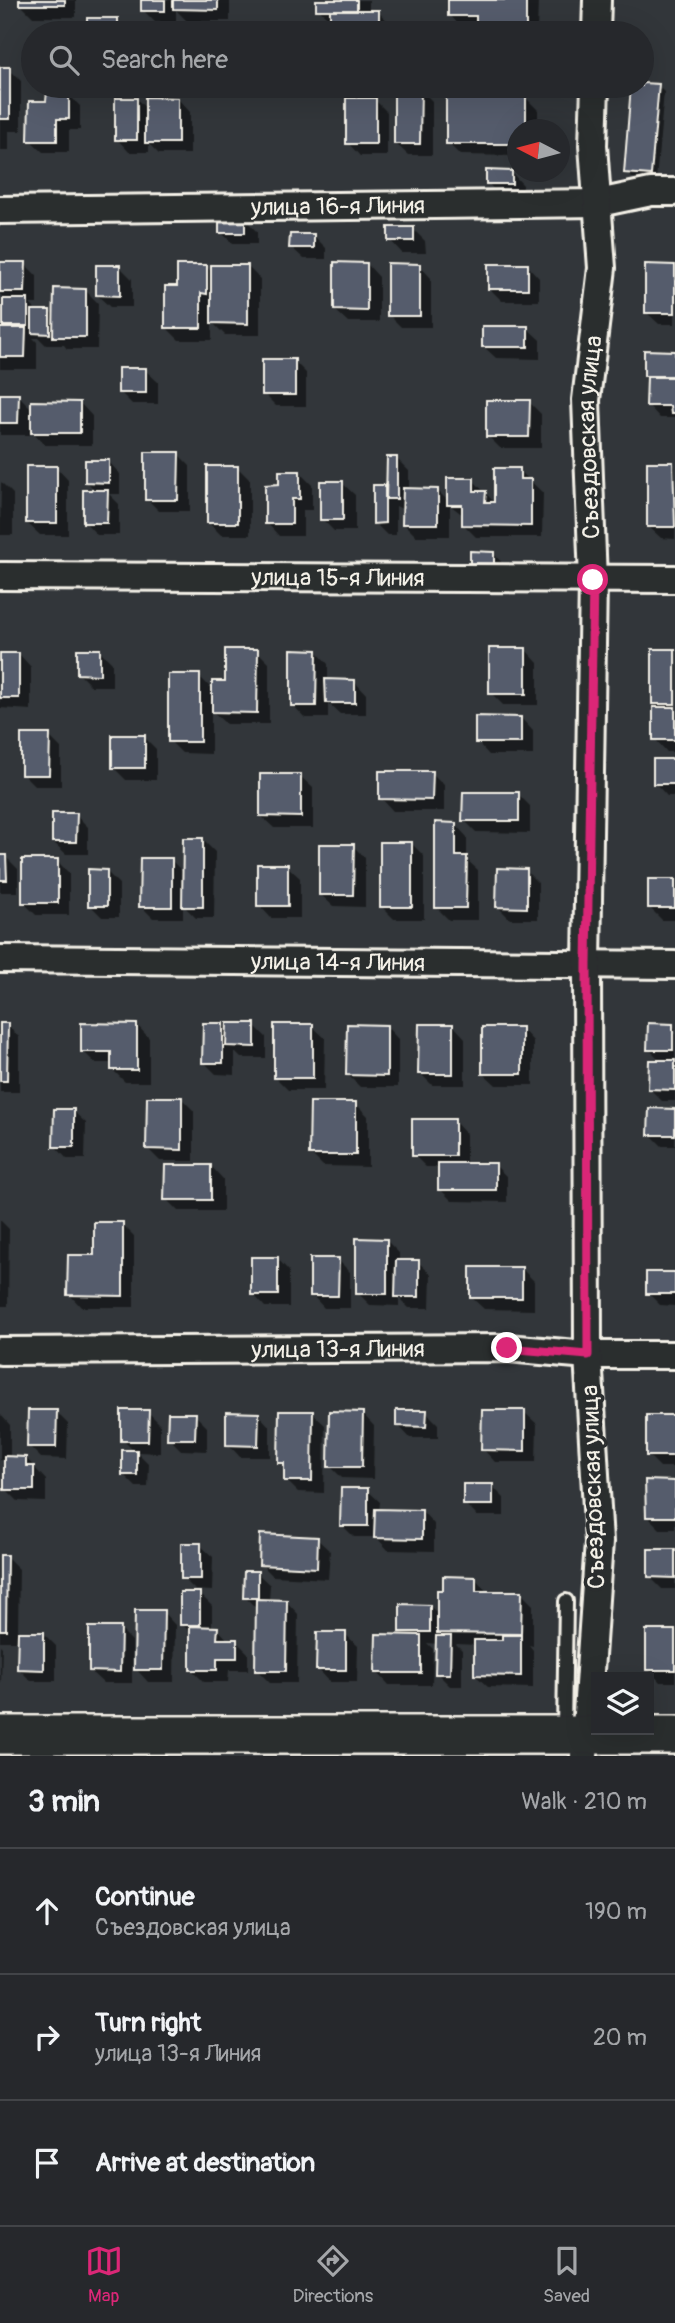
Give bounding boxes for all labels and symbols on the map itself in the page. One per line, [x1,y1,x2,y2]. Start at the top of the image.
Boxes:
north arrow [507,119,570,182]
street label: улица 16-я Линия [250,191,425,222]
street label: Съездовская улица [572,334,609,540]
street label: улица 15-я Линия [250,563,425,593]
route start [577,564,608,595]
street label: улица 14-я Линия [250,947,425,978]
route end [491,1332,522,1363]
street label: улица 13-я Линия [250,1334,425,1365]
street label: Съездовская улица [575,1384,612,1590]

